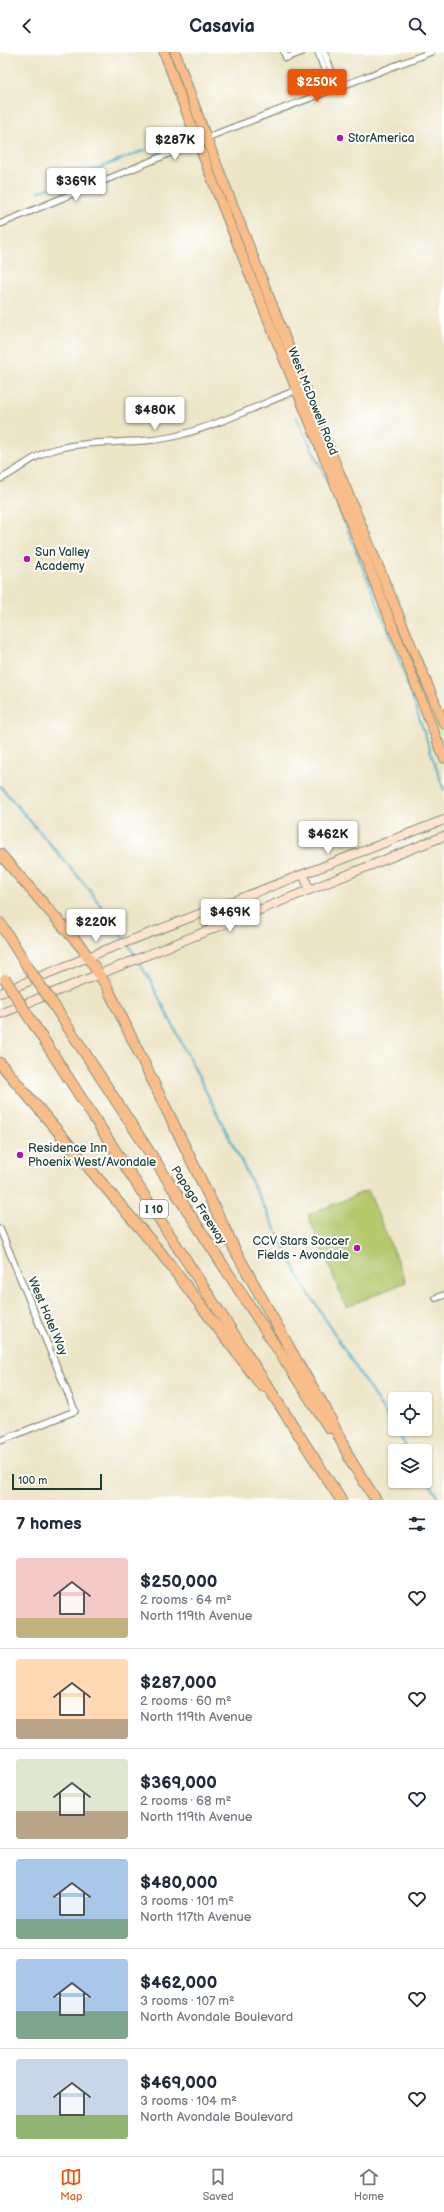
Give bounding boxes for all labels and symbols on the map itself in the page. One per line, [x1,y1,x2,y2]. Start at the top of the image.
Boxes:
pin: $250K [289,69,345,103]
pin: $287K [147,127,203,161]
place label: StorAmerica [348,131,415,146]
marker: StorAmerica [335,133,345,143]
pin: $369K [48,168,104,202]
street label: West McDowell Road [284,345,341,457]
pin: $480K [127,397,183,431]
place label: Sun Valley Academy [35,545,90,574]
marker: Sun Valley Academy [22,554,32,564]
pin: $462K [300,821,356,855]
pin: $469K [202,899,258,933]
pin: $220K [68,909,124,943]
place label: Residence Inn Phoenix West/Avondale [28,1141,156,1170]
marker: Residence Inn Phoenix West/Avondale [15,1150,25,1160]
street label: Papago Freeway [168,1163,230,1248]
road number: I 10 [140,1200,168,1218]
place label: CCV Stars Soccer Fields - Avondale [253,1234,350,1263]
marker: CCV Stars Soccer Fields - Avondale [352,1243,362,1253]
street label: West Hotel Way [24,1275,71,1358]
scale bar [12,1472,102,1491]

